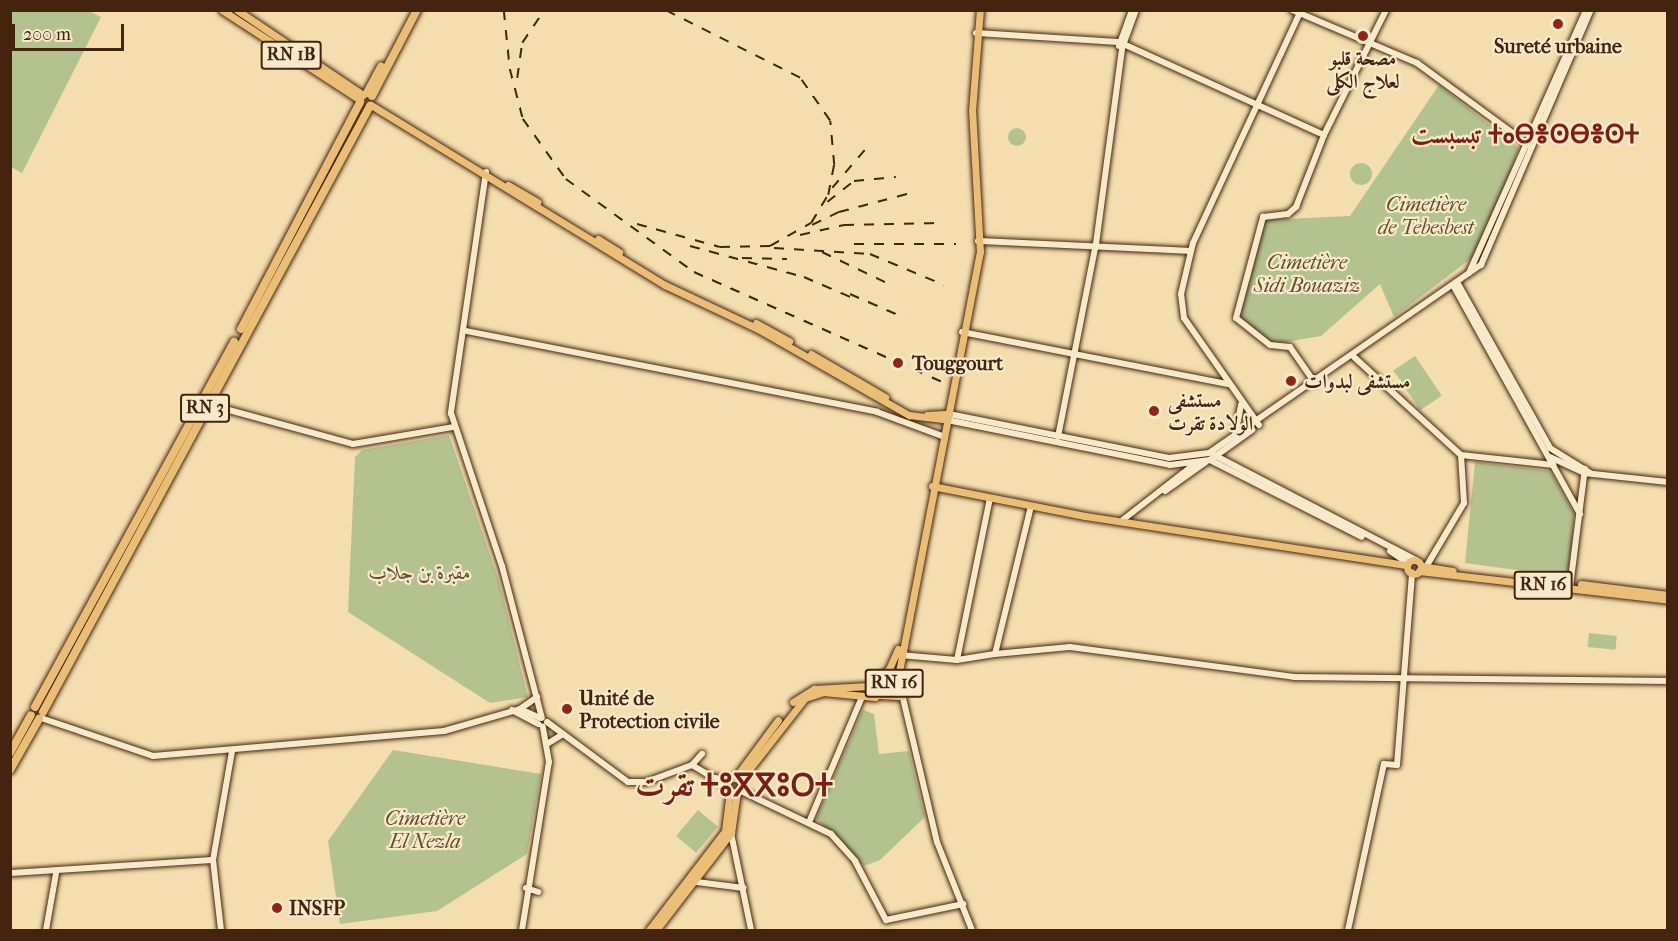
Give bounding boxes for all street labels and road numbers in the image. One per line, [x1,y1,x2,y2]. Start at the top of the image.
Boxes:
road number: RN 1B [260,40,322,70]
road number: RN 3 [180,393,230,423]
road number: RN 16 [1513,570,1573,600]
road number: RN 16 [864,668,924,698]

